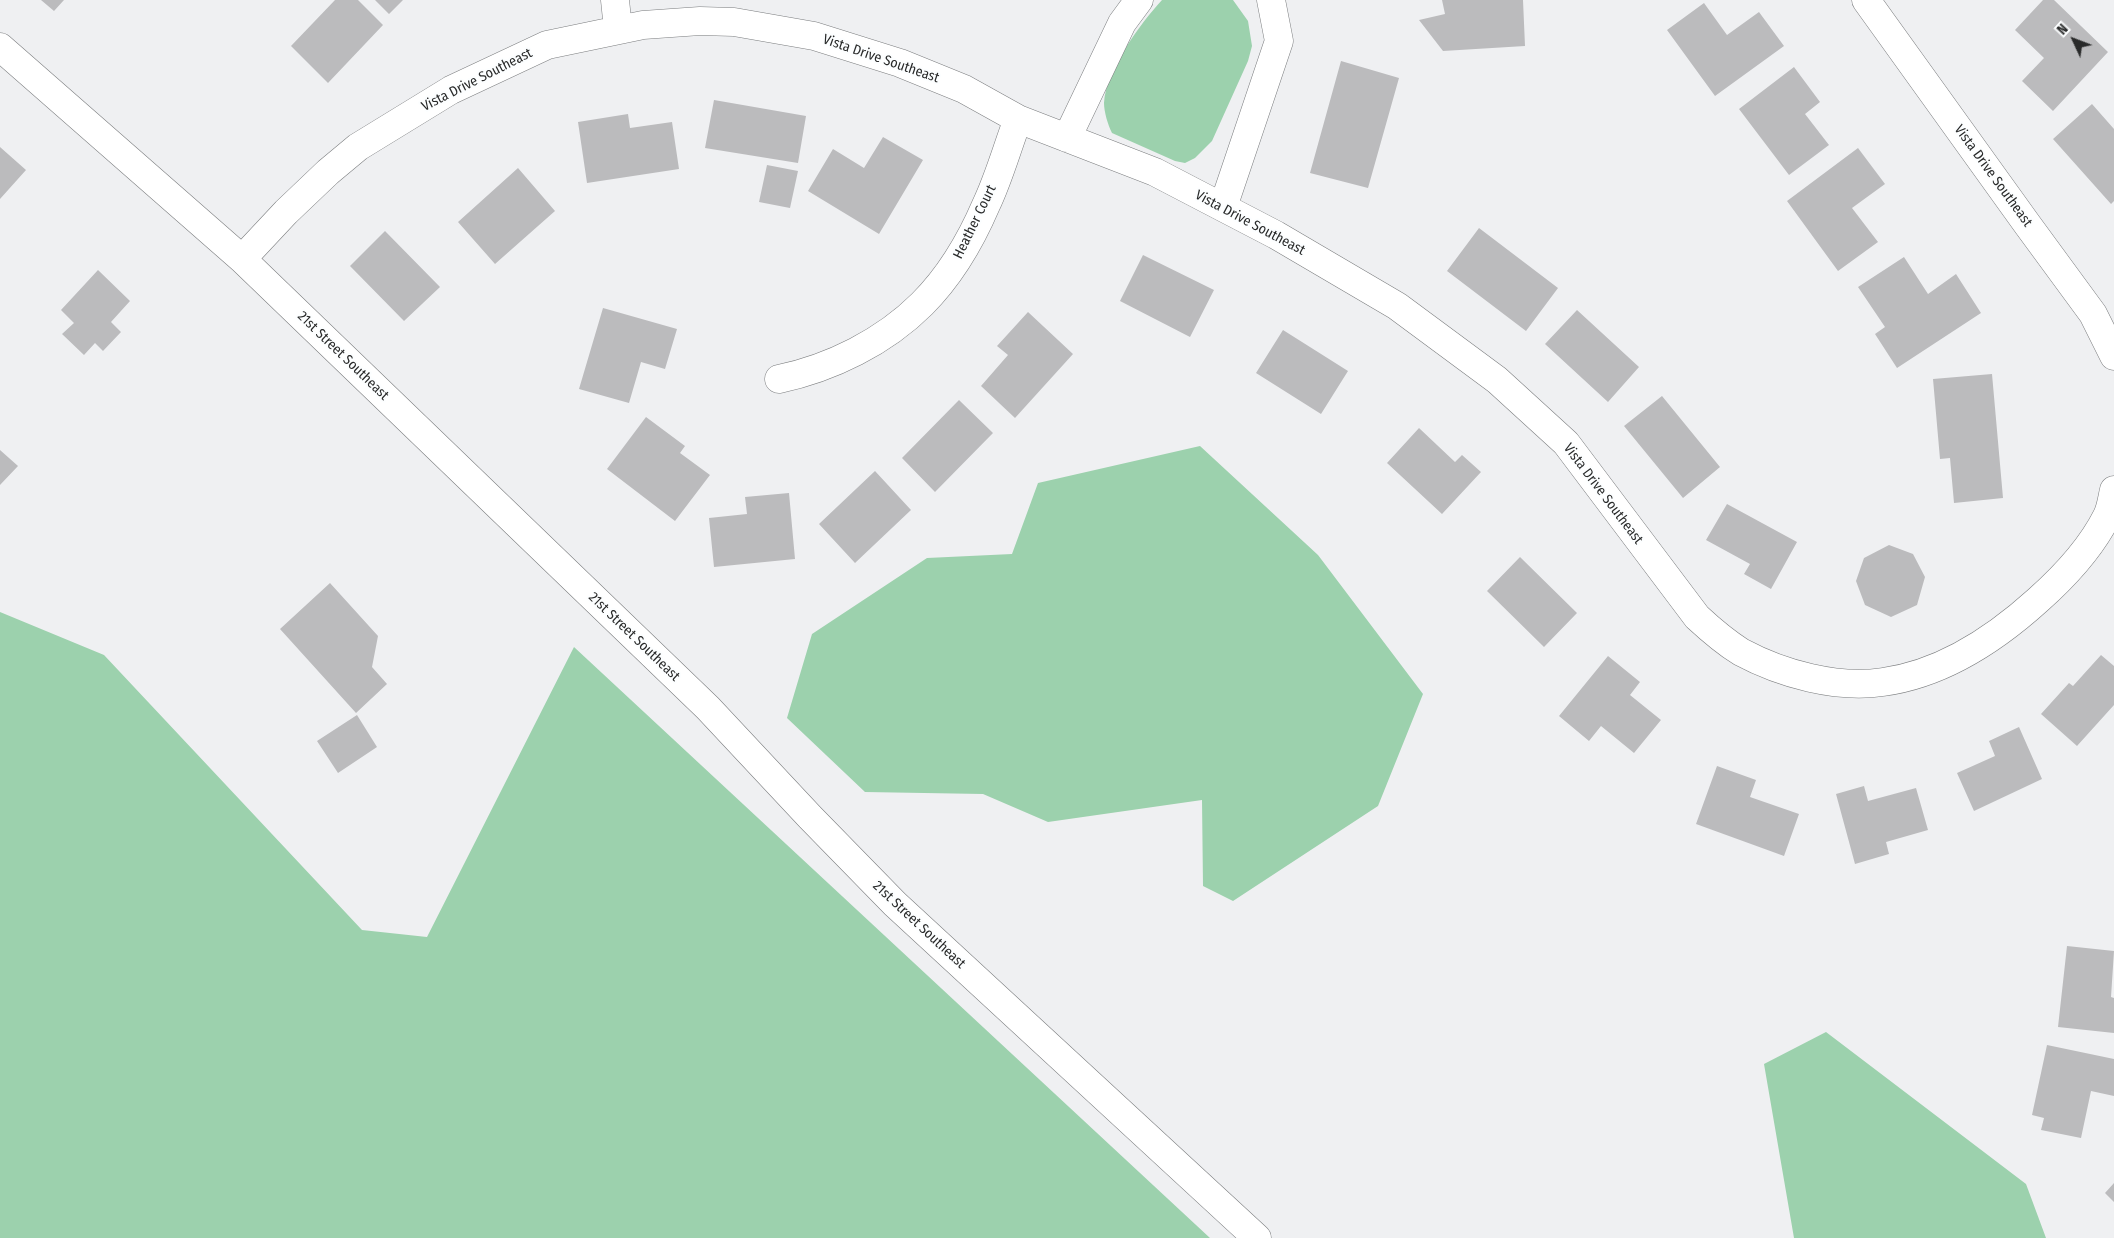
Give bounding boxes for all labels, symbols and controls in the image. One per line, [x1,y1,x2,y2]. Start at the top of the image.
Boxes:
north arrow [2049,15,2099,65]
text: N [2054,21,2072,38]
street label: Vista Drive Southeast [821,31,941,87]
street label: Vista Drive Southeast [419,45,535,115]
street label: Vista Drive Southeast [1950,122,2036,230]
street label: Heather Court [950,182,1000,262]
street label: Vista Drive Southeast [1192,187,1308,259]
street label: 21st Street Southeast [294,308,392,404]
street label: Vista Drive Southeast [1560,440,1646,548]
street label: 21st Street Southeast [585,589,683,685]
street label: 21st Street Southeast [869,878,969,972]

